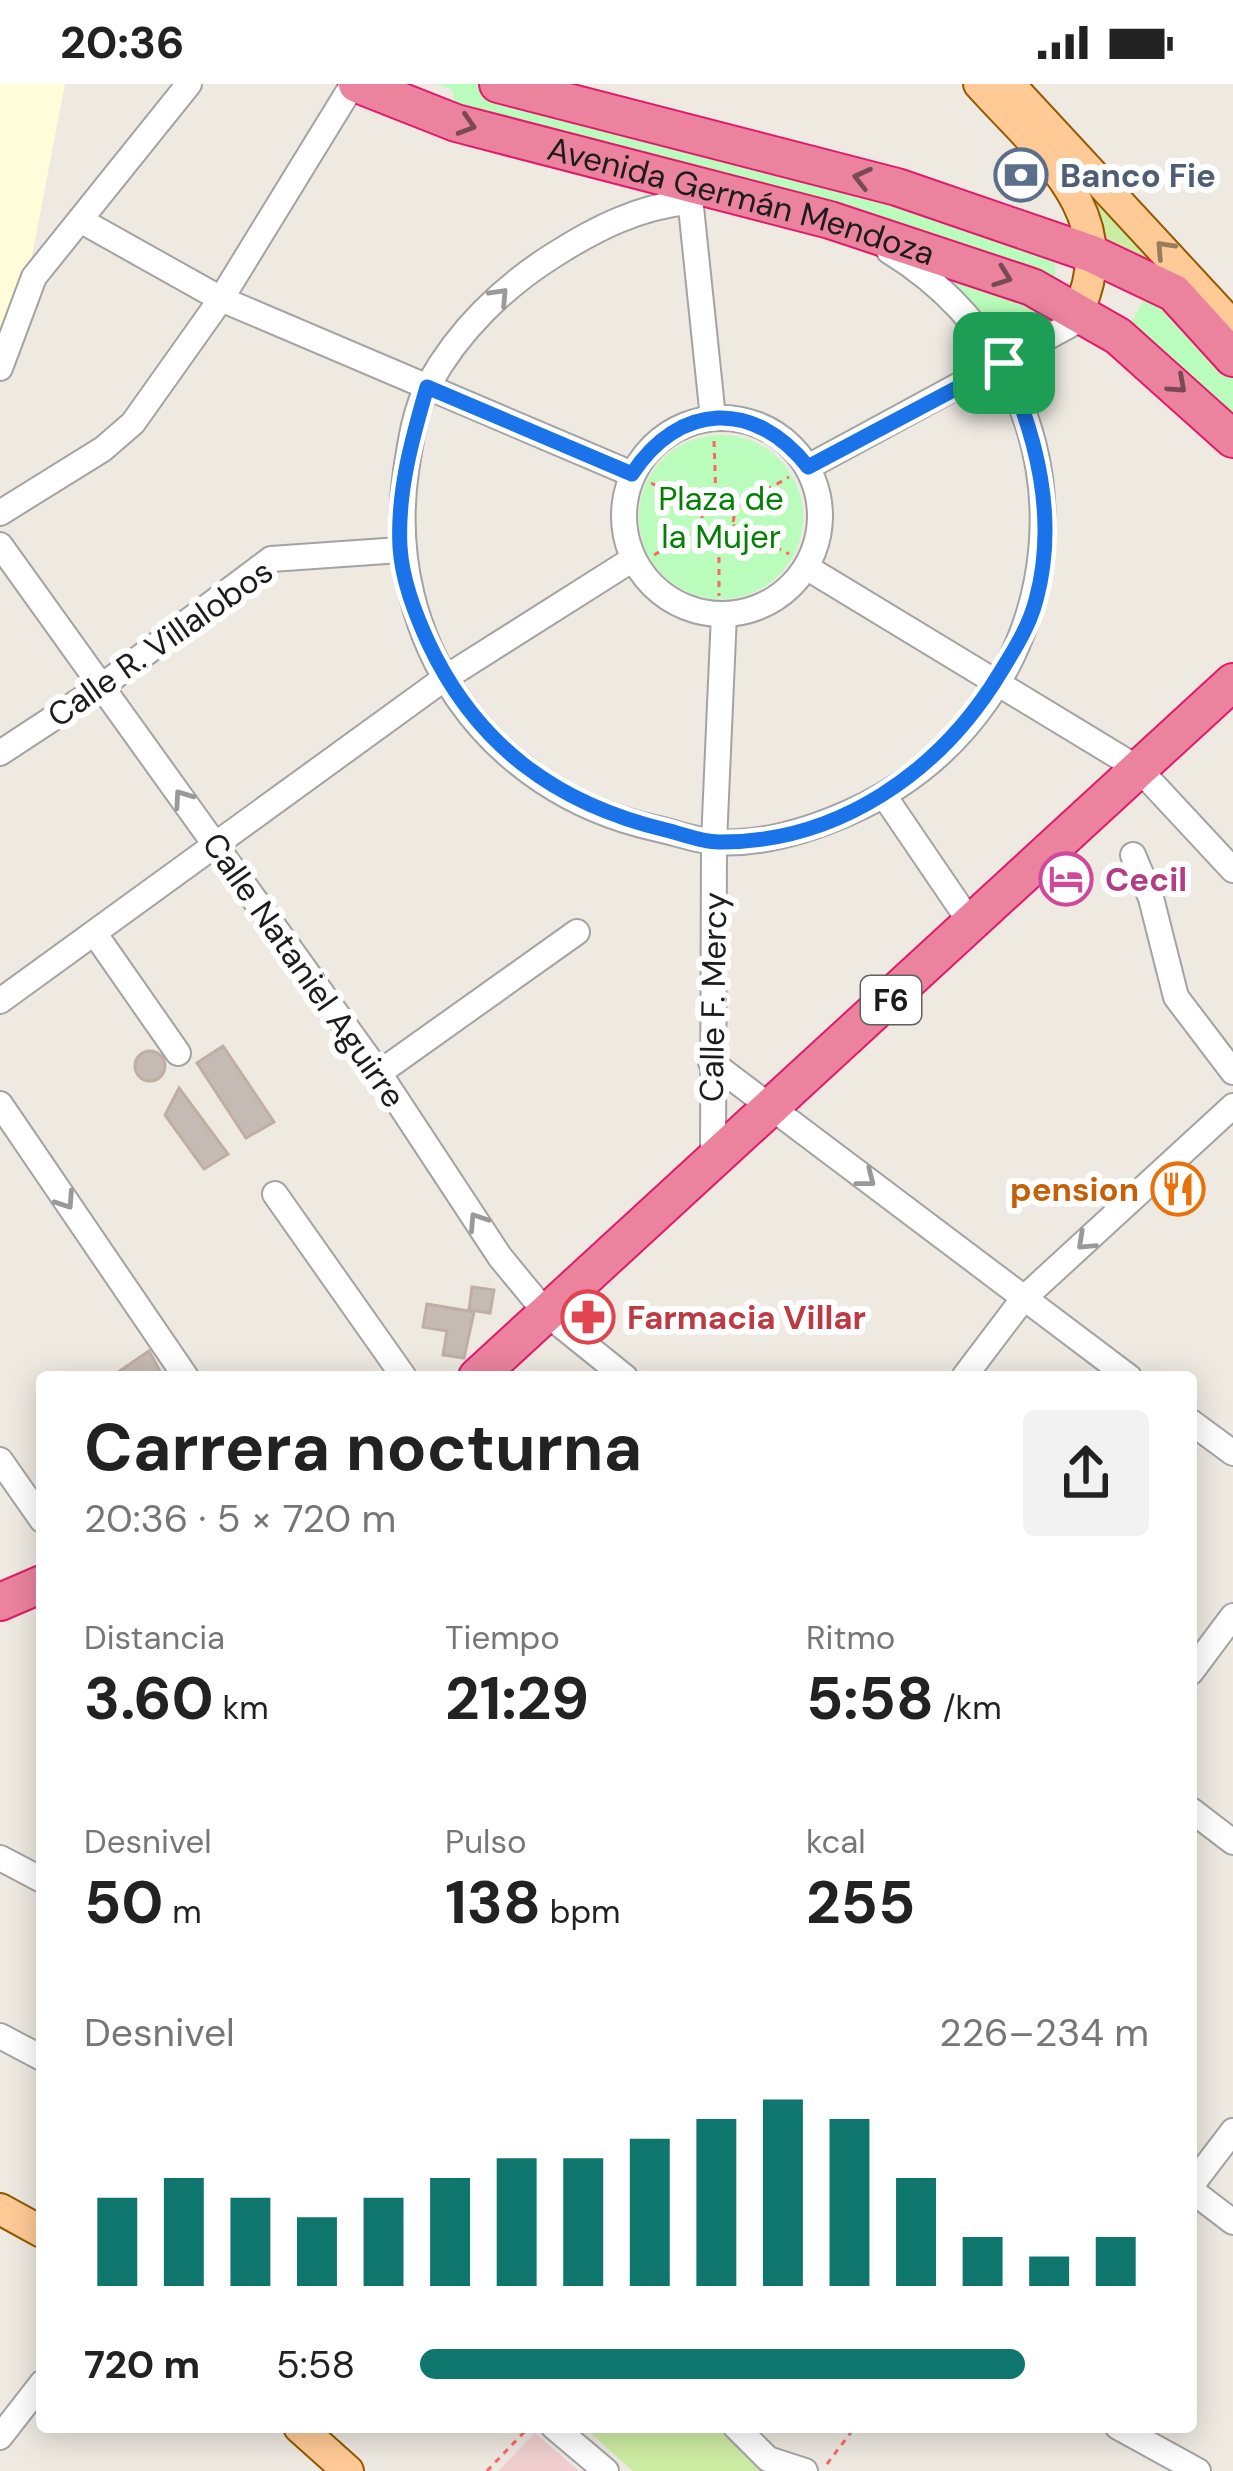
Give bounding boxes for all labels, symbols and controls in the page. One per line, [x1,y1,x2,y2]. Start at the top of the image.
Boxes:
text: 20:36 [60,13,185,72]
one-way arrow [456,111,477,136]
street label: Avenida Germán Mendoza [543,126,940,275]
bank icon: Banco Fie [993,147,1049,203]
place label: Banco Fie [1060,154,1216,197]
one-way arrow [852,167,872,192]
one-way arrow [1157,242,1178,263]
one-way arrow [992,262,1013,287]
one-way arrow [485,288,507,309]
pin [953,312,1055,414]
icon: arrive [971,330,1037,396]
one-way arrow [1164,371,1185,392]
park label: Plaza de la Mujer [658,477,784,558]
street label: Calle R. Villalobos [39,549,281,737]
one-way arrow [174,789,196,811]
street label: Calle Nataniel Aguirre [193,824,415,1116]
hotel icon: Cecil [1038,851,1094,907]
place label: Cecil [1105,858,1187,901]
street label: Calle F. Mercy [690,892,736,1102]
road number: F6 [861,976,921,1024]
restaurant icon: pension [1150,1161,1206,1217]
one-way arrow [854,1164,875,1186]
place label: pension [1010,1168,1139,1211]
one-way arrow [52,1188,74,1210]
one-way arrow [469,1213,491,1235]
one-way arrow [1078,1228,1099,1249]
pharmacy icon: Farmacia Villar [560,1289,616,1345]
place label: Farmacia Villar [627,1296,866,1339]
text: Carrera nocturna [84,1405,642,1490]
button: share [1023,1410,1149,1536]
text: 20:36 · 5 × 720 m [84,1493,396,1544]
text: Distancia [84,1616,225,1659]
text: Tiempo [445,1616,560,1659]
text: Ritmo [806,1616,895,1659]
text: 3.60 [84,1659,214,1738]
text: 21:29 [445,1659,589,1738]
text: 5:58 [806,1659,934,1738]
text: km [214,1686,269,1729]
text: /km [934,1686,1002,1729]
text: Desnivel [84,1820,212,1863]
text: Pulso [445,1820,527,1863]
text: kcal [806,1820,866,1863]
text: 50 [84,1863,164,1942]
text: 138 [445,1863,541,1942]
text: 255 [806,1863,915,1942]
text: m [164,1890,202,1933]
text: bpm [541,1890,621,1933]
text: Desnivel [84,2007,235,2058]
text: 226–234 m [939,2007,1149,2058]
text: 720 m [84,2339,200,2390]
text: 5:58 [276,2339,355,2390]

